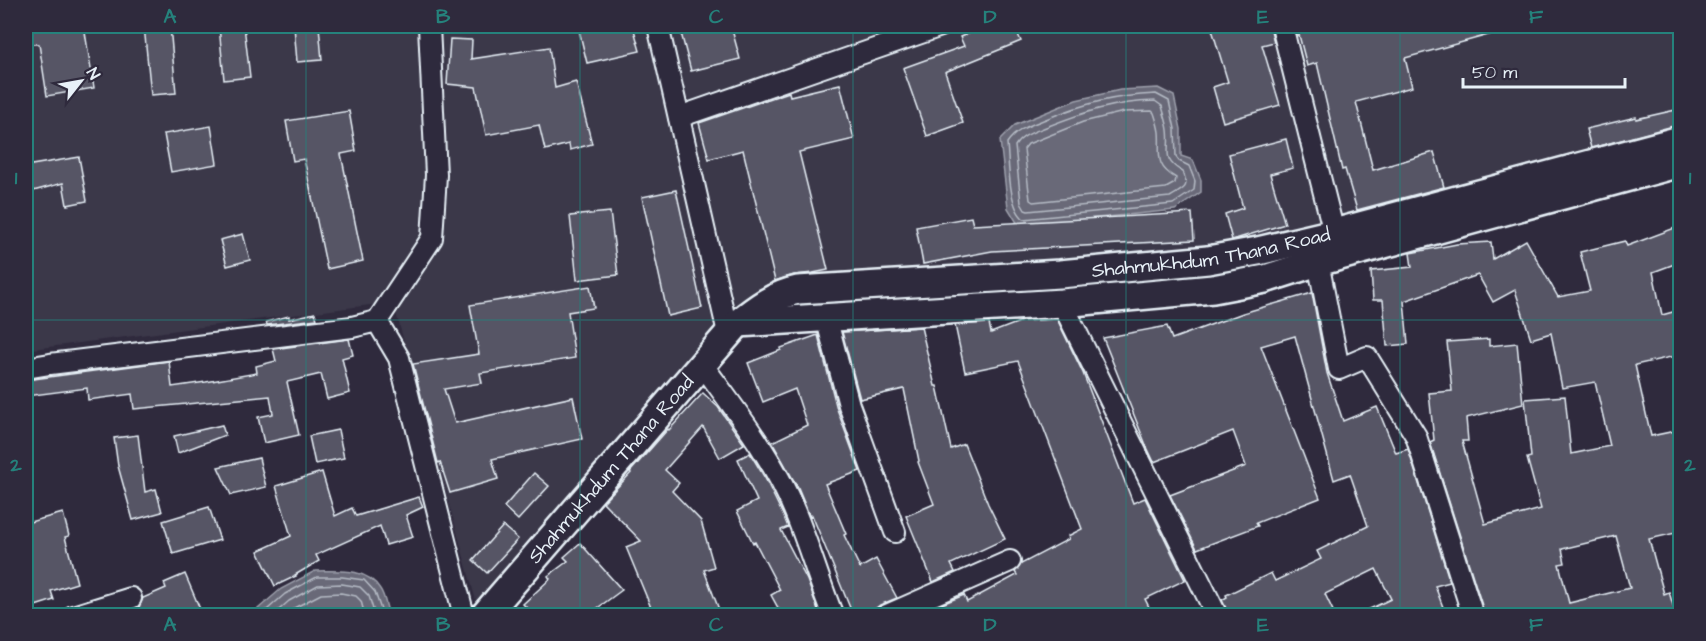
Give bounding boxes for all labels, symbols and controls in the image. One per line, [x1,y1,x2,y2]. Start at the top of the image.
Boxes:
text: A [164,3,177,31]
text: B [436,3,451,31]
text: C [709,3,724,31]
text: D [984,3,997,31]
text: E [1257,3,1269,31]
text: F [1529,3,1544,31]
north arrow [51,51,111,111]
scale bar [1463,51,1625,89]
text: 50 m [1472,60,1517,85]
text: N [81,64,105,84]
text: 1 [15,164,18,192]
text: 1 [1689,164,1692,192]
street label: Shahmukhdum Thana Road [1090,220,1333,285]
street label: Shahmukhdum Thana Road [521,369,701,570]
text: 2 [9,451,22,479]
text: 2 [1683,451,1696,479]
text: A [164,611,177,639]
text: B [436,611,451,639]
text: C [709,611,724,639]
text: D [984,611,997,639]
text: E [1257,611,1269,639]
text: F [1529,611,1544,639]

